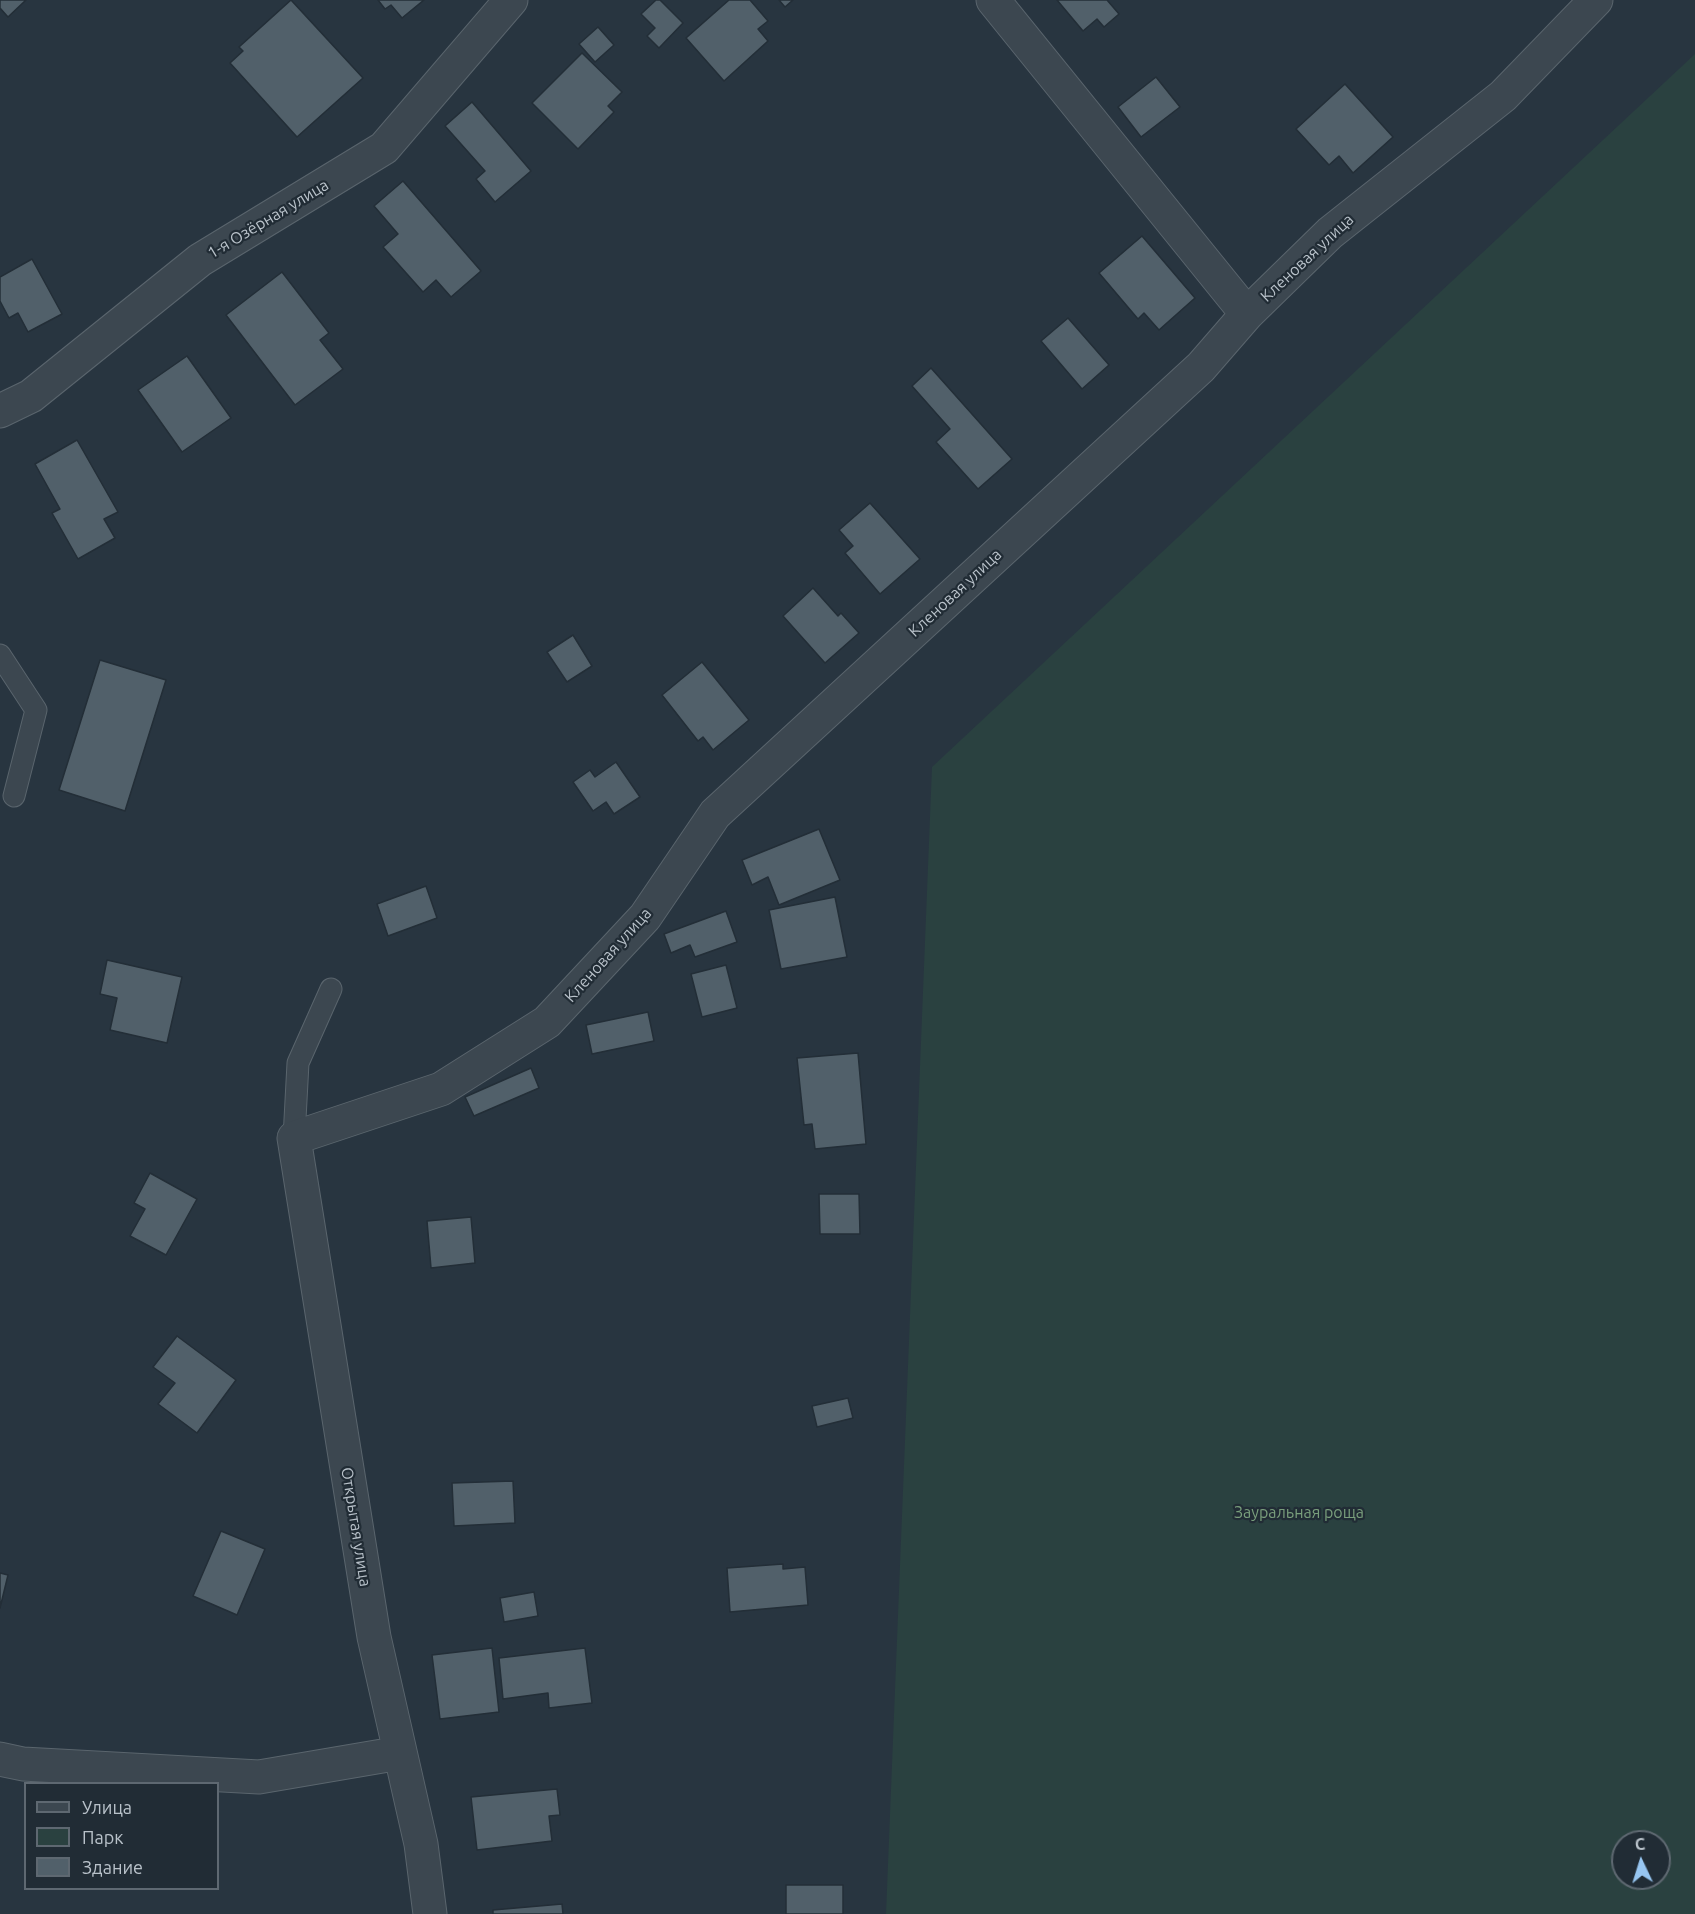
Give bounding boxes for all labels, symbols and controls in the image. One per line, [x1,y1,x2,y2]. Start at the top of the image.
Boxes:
street label: 1-я Озёрная улица [204,175,332,263]
street label: Кленовая улица [1257,210,1357,306]
street label: Кленовая улица [905,545,1005,641]
street label: Кленовая улица [561,904,655,1006]
street label: Открытая улица [337,1466,375,1588]
park label: Зауральная роща [1234,1503,1364,1523]
legend [24,1782,219,1890]
text: Улица [82,1797,132,1817]
text: Парк [82,1827,123,1847]
north arrow [1611,1830,1671,1890]
text: С [1634,1835,1646,1853]
text: Здание [82,1857,143,1877]

